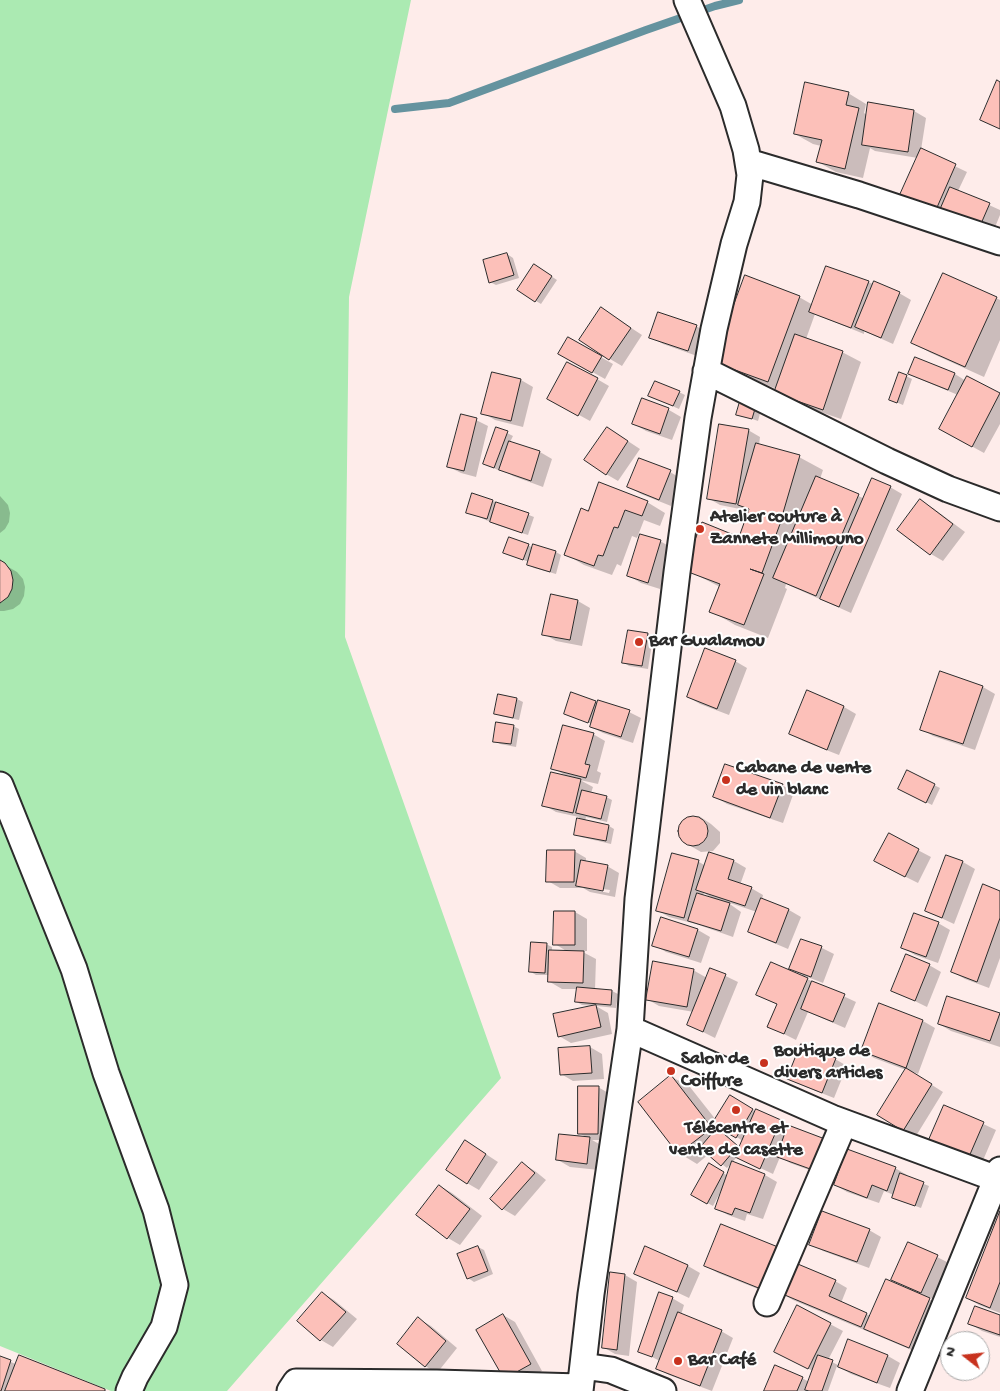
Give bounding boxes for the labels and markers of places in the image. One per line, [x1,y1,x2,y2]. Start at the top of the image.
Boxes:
place label: Atelier couture à Zannete Millimouno [710,507,864,551]
marker: Atelier couture à Zannete Millimouno [694,523,706,535]
place label: Bar Gwalamou [649,631,765,653]
marker: Bar Gwalamou [633,636,645,648]
place label: Cabane de vente de vin blanc [736,758,871,802]
marker: Cabane de vente de vin blanc [720,774,732,786]
place label: Boutique de divers articles [774,1041,882,1085]
place label: Salon de Coiffure [681,1049,749,1093]
marker: Boutique de divers articles [758,1057,770,1069]
marker: Salon de Coiffure [665,1065,677,1077]
marker: Télécentre et vente de casette [730,1104,742,1116]
place label: Télécentre et vente de casette [669,1118,803,1162]
place label: Bar Café [688,1350,756,1372]
marker: Bar Café [672,1355,684,1367]

